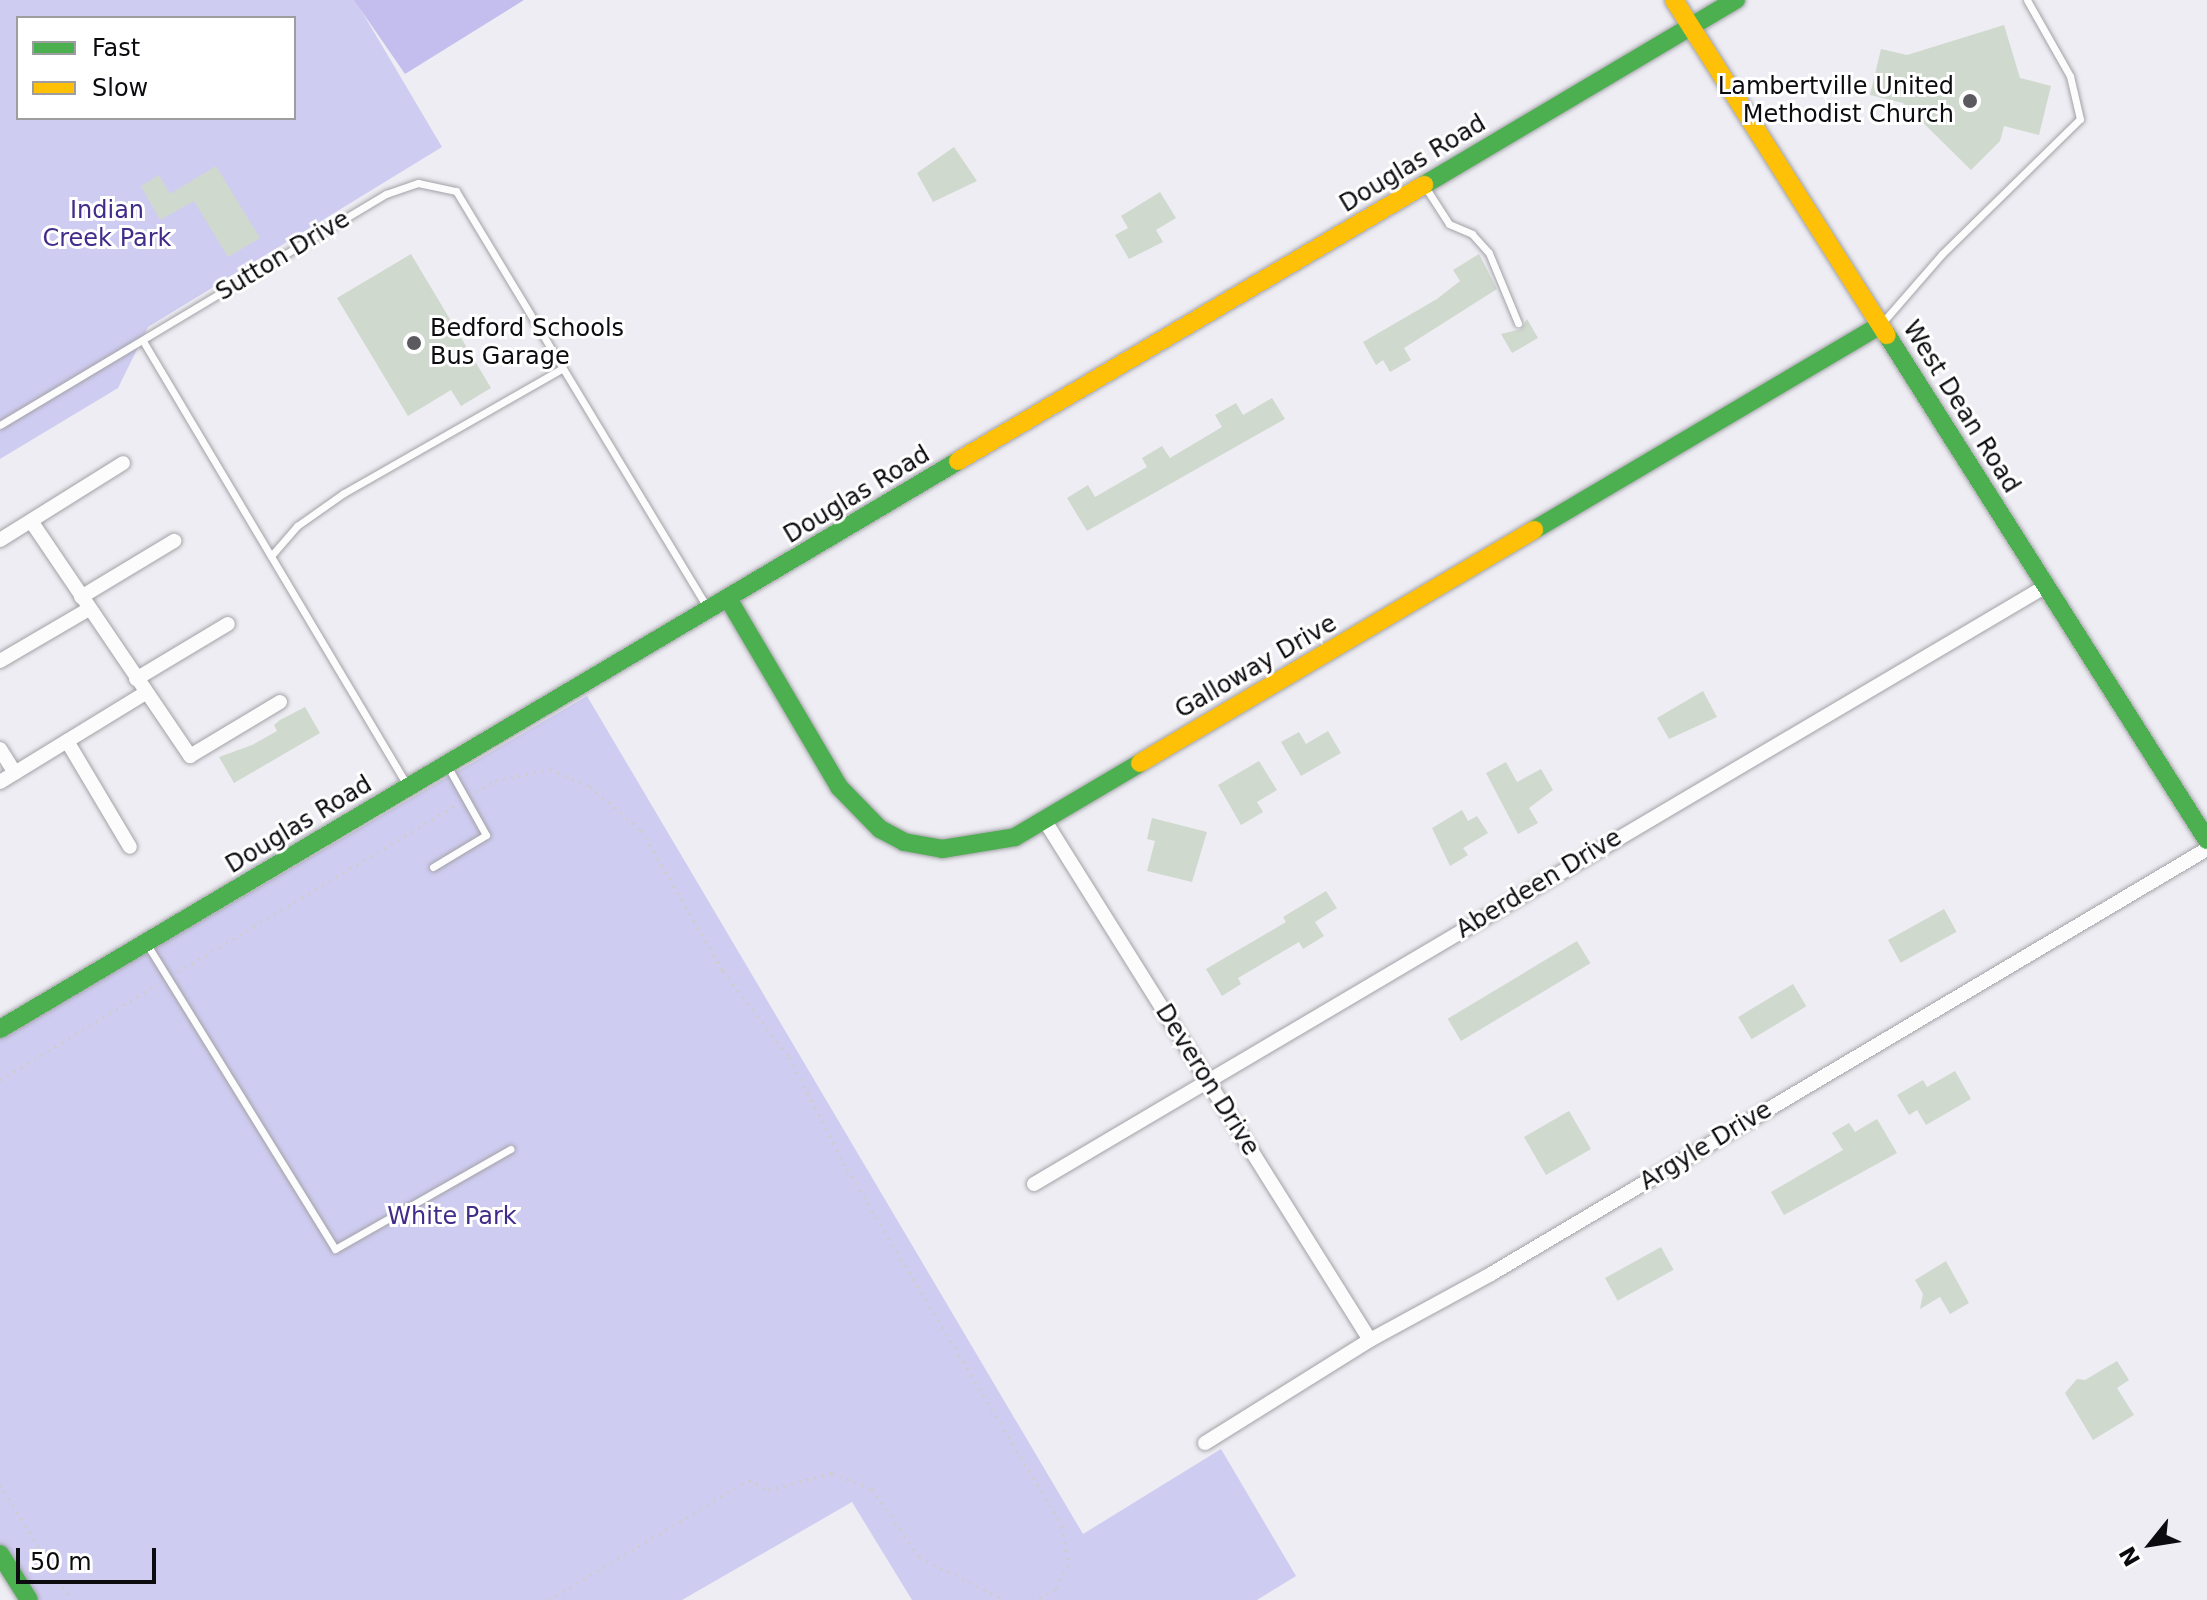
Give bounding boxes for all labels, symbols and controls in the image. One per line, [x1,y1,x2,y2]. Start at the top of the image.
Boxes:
legend [16,16,296,120]
text: Fast [92,34,140,62]
place label: Lambertville United Methodist Church [1718,73,1954,129]
text: Slow [92,74,148,102]
marker: Lambertville United Methodist Church [1961,92,1979,110]
street label: Douglas Road [1335,109,1491,219]
park label: Indian Creek Park [42,197,172,253]
street label: Sutton Drive [211,205,355,307]
place label: Bedford Schools Bus Garage [430,315,624,371]
street label: West Dean Road [1896,316,2026,498]
marker: Bedford Schools Bus Garage [405,334,423,352]
street label: Douglas Road [779,440,935,550]
street label: Galloway Drive [1170,609,1342,725]
street label: Douglas Road [221,770,377,880]
street label: Aberdeen Drive [1451,823,1627,945]
street label: Deveron Drive [1149,999,1265,1161]
street label: Argyle Drive [1635,1095,1777,1197]
park label: White Park [387,1203,517,1231]
north arrow [2111,1504,2191,1584]
scale bar [20,1532,160,1582]
text: N [2114,1542,2145,1570]
text: 50 m [30,1548,92,1576]

